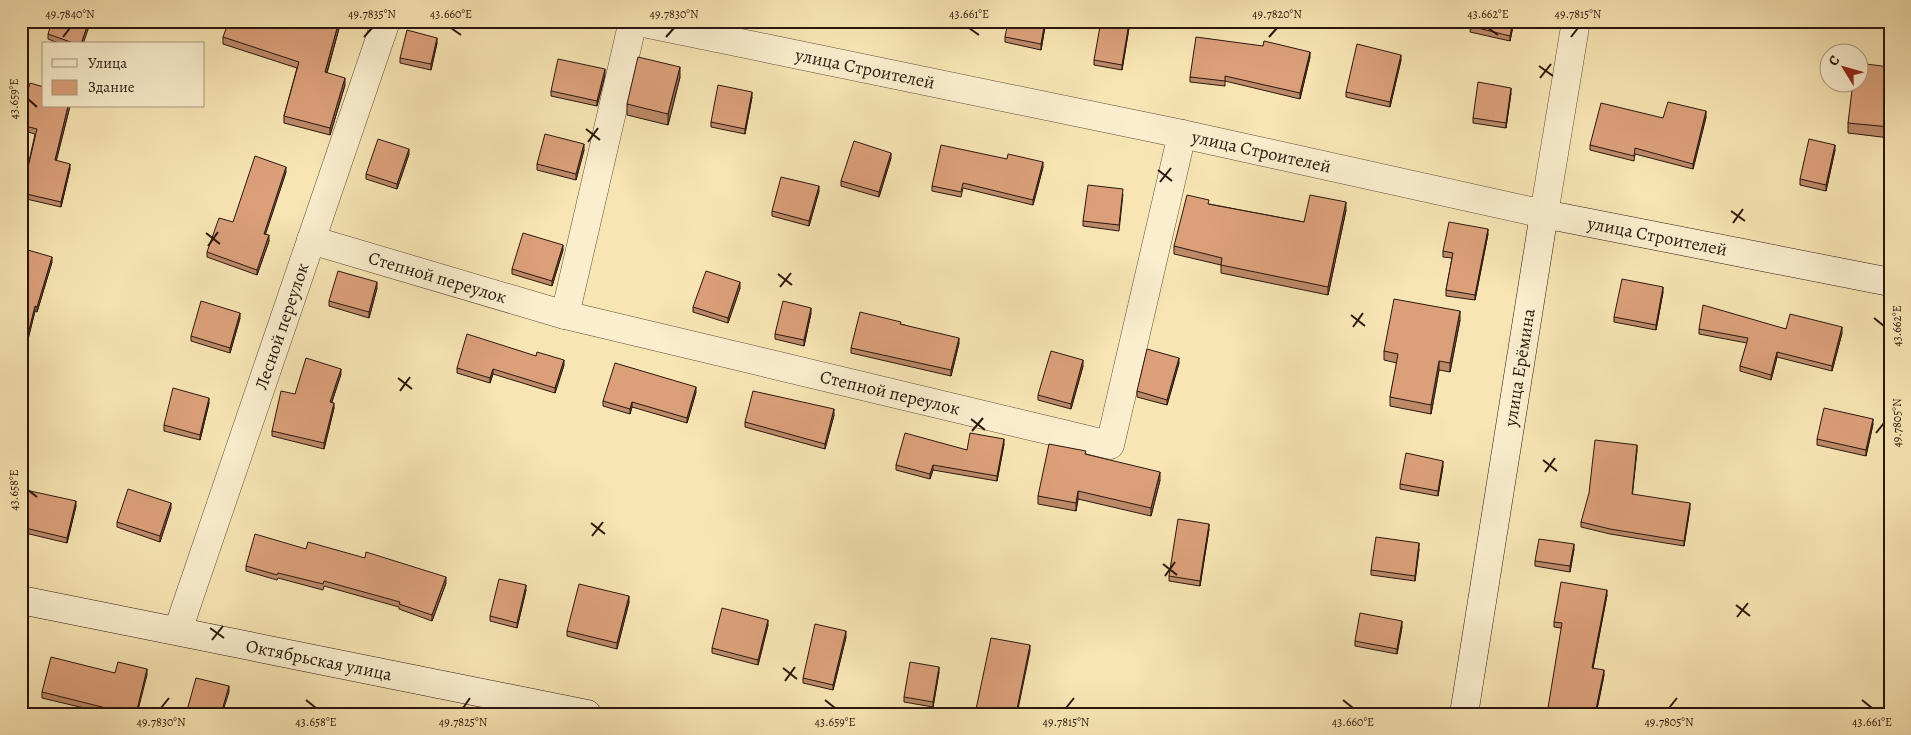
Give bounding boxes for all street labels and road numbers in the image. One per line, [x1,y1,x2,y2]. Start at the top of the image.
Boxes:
street label: улица Строителей [792,42,937,95]
street label: улица Строителей [1189,124,1333,179]
street label: улица Строителей [1585,211,1729,262]
street label: Степной переулок [366,246,510,309]
street label: Лесной переулок [249,260,315,393]
street label: улица Ерёмина [1498,306,1541,429]
street label: Степной переулок [818,364,962,421]
street label: Октябрьская улица [244,634,395,687]

